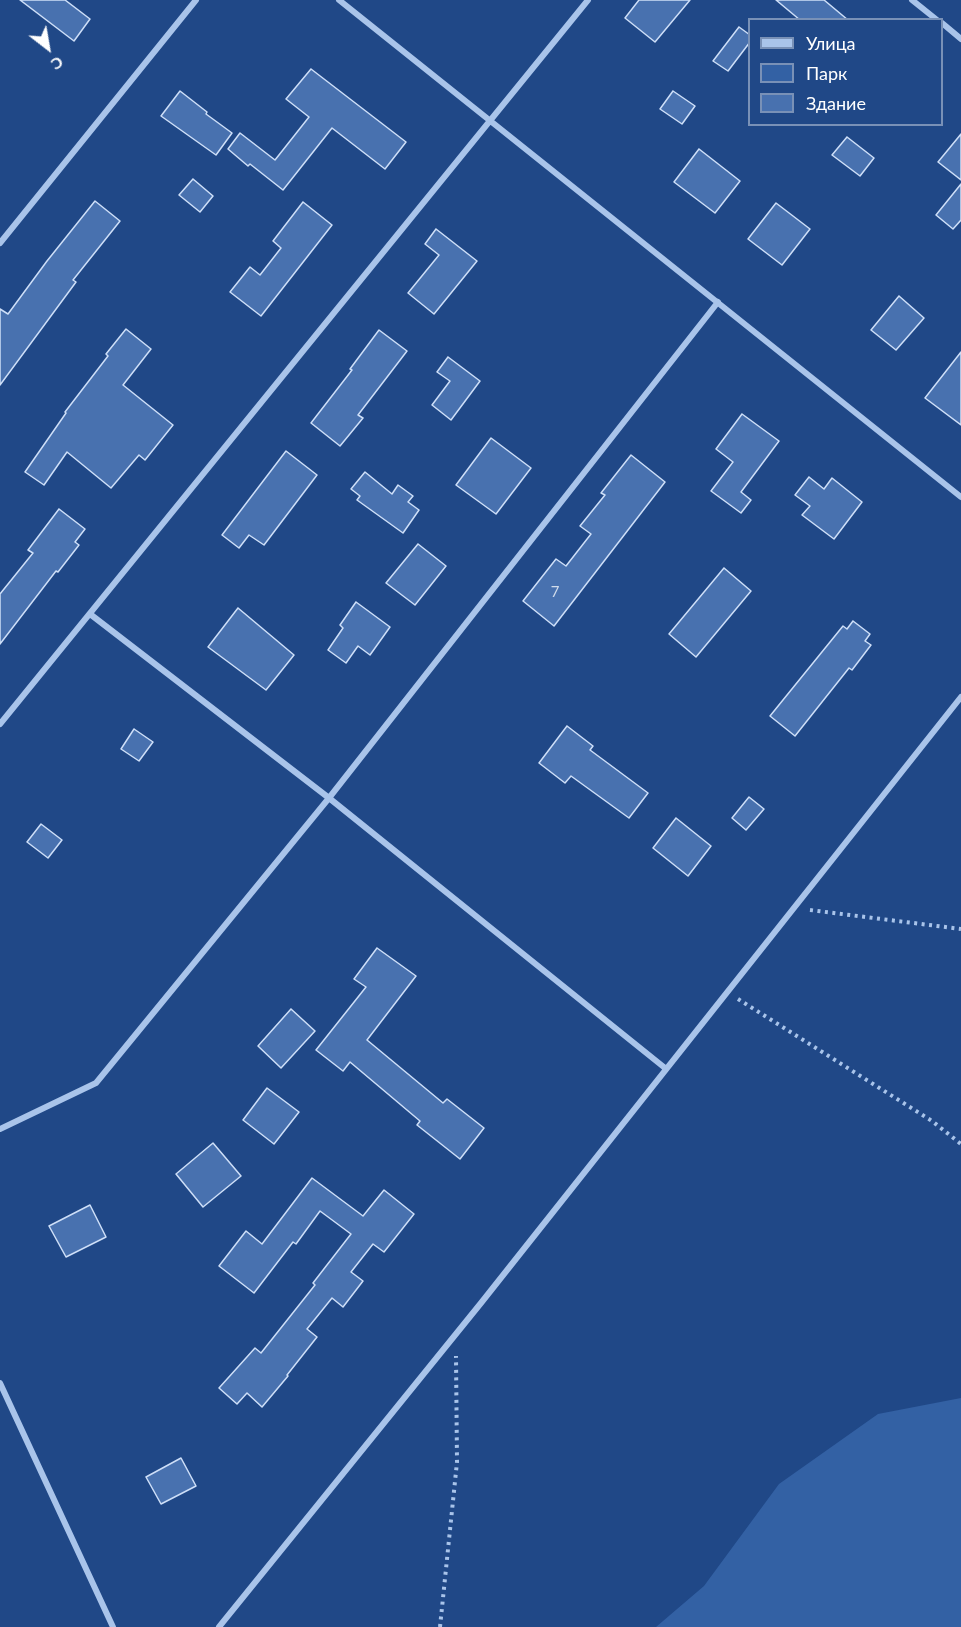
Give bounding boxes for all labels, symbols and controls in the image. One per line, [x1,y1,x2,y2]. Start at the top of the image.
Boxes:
north arrow [18,18,78,78]
legend [748,18,943,126]
text: Улица [806,32,856,54]
text: С [48,53,67,75]
text: Парк [806,62,847,84]
text: Здание [806,92,866,114]
house number: 7 [551,583,559,601]

